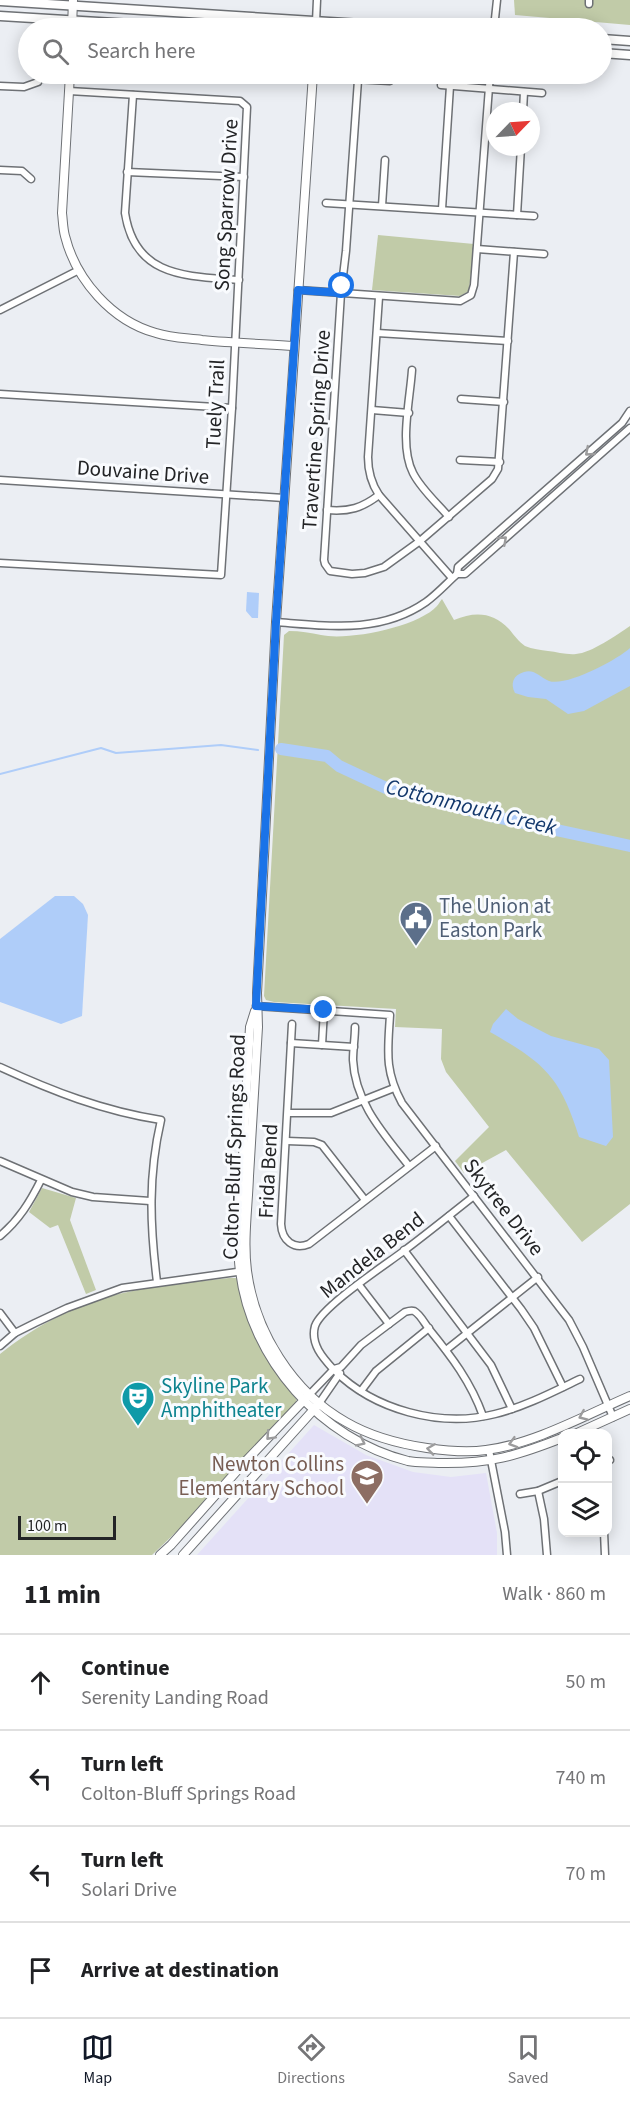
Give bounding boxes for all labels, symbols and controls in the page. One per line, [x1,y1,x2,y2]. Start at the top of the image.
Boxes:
search box [18,18,612,84]
icon: search [39,35,72,68]
text: Search here [87,35,195,67]
north arrow [486,102,540,156]
street label: Song Sparrow Drive [207,118,245,292]
route start [328,272,354,298]
street label: Travertine Spring Drive [294,329,338,531]
street label: Tuely Trail [198,358,232,450]
one-way arrow [585,445,596,456]
street label: Douvaine Drive [76,452,210,492]
one-way arrow [496,536,506,547]
water label: Cottonmouth Creek [382,770,560,844]
place label: The Union at Easton Park [439,891,551,945]
public building icon: The Union at Easton Park [398,900,434,947]
route end [310,996,336,1022]
street label: Colton-Bluff Springs Road [215,1034,253,1260]
street label: Frida Bend [251,1123,285,1219]
street label: Skytree Drive [456,1152,552,1262]
street label: Mandela Bend [313,1205,431,1305]
place label: Skyline Park Amphitheater [161,1371,282,1425]
theatre icon: Skyline Park Amphitheater [120,1380,156,1427]
one-way arrow [579,1409,590,1421]
one-way arrow [266,1429,277,1440]
map controls [558,1429,612,1537]
button: locate [558,1429,612,1483]
one-way arrow [355,1435,366,1446]
one-way arrow [508,1436,519,1448]
one-way arrow [426,1443,435,1455]
place label: Newton Collins Elementary School [178,1449,344,1503]
school or university icon: Newton Collins Elementary School [349,1458,385,1505]
button: layers [558,1483,612,1537]
scale bar [18,1513,116,1540]
text: 100 m [27,1515,67,1537]
text: 11 min [24,1576,101,1613]
text: Walk · 860 m [502,1580,606,1608]
text: Continue [81,1652,170,1684]
icon: ahead [24,1666,57,1699]
text: 50 m [566,1668,606,1696]
text: Serenity Landing Road [81,1684,269,1712]
text: Turn left [81,1748,163,1780]
icon: left [24,1762,57,1795]
text: 740 m [556,1764,606,1792]
text: Colton-Bluff Springs Road [81,1780,296,1808]
text: Turn left [81,1844,163,1876]
icon: left [24,1858,57,1891]
text: 70 m [566,1860,606,1888]
text: Solari Drive [81,1876,177,1904]
icon: arrive [24,1954,57,1987]
text: Arrive at destination [81,1954,279,1986]
tab: Map [81,2031,114,2089]
tab: Directions [277,2031,345,2089]
tab: Saved [508,2031,549,2089]

